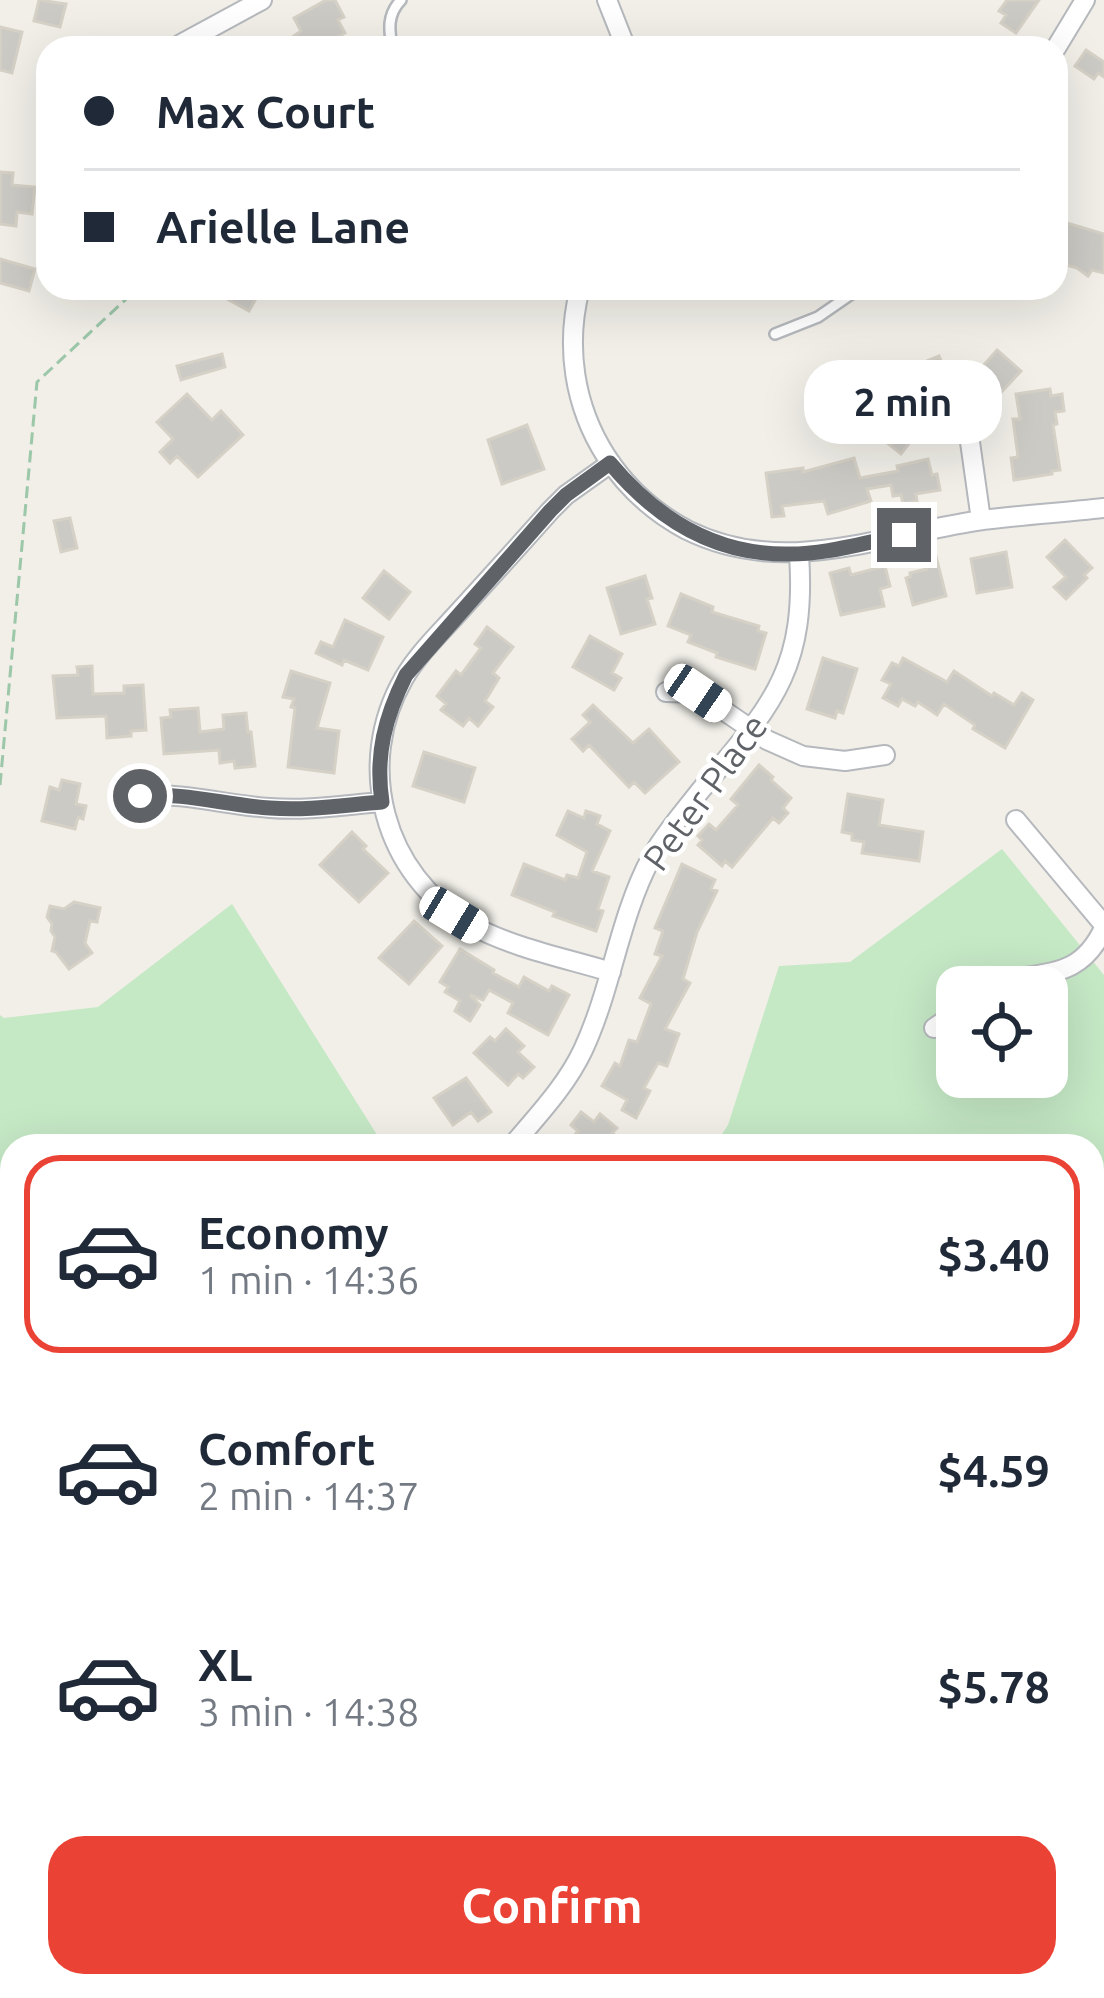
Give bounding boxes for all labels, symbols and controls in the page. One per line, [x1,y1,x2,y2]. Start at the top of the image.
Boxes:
text: Max Court [156,86,375,137]
text: Arielle Lane [156,201,410,252]
callout: 2 min [805,361,1003,445]
text: 2 min [854,380,952,423]
route end [877,508,931,562]
car [658,658,738,728]
street label: Peter Place [634,706,775,878]
route start [113,769,167,823]
car [414,881,494,949]
map controls [936,966,1068,1098]
button: locate [936,966,1068,1098]
icon: car [54,1200,162,1308]
text: Economy [198,1207,389,1258]
text: $3.40 [937,1229,1050,1280]
text: 1 min · 14:36 [198,1258,419,1301]
icon: car [54,1416,162,1524]
text: Comfort [198,1423,375,1474]
text: $4.59 [937,1445,1050,1496]
text: 2 min · 14:37 [198,1474,419,1517]
icon: car [54,1632,162,1740]
text: XL [198,1639,252,1690]
text: $5.78 [937,1661,1050,1712]
text: 3 min · 14:38 [198,1690,419,1733]
button: Confirm [48,1836,1056,1974]

